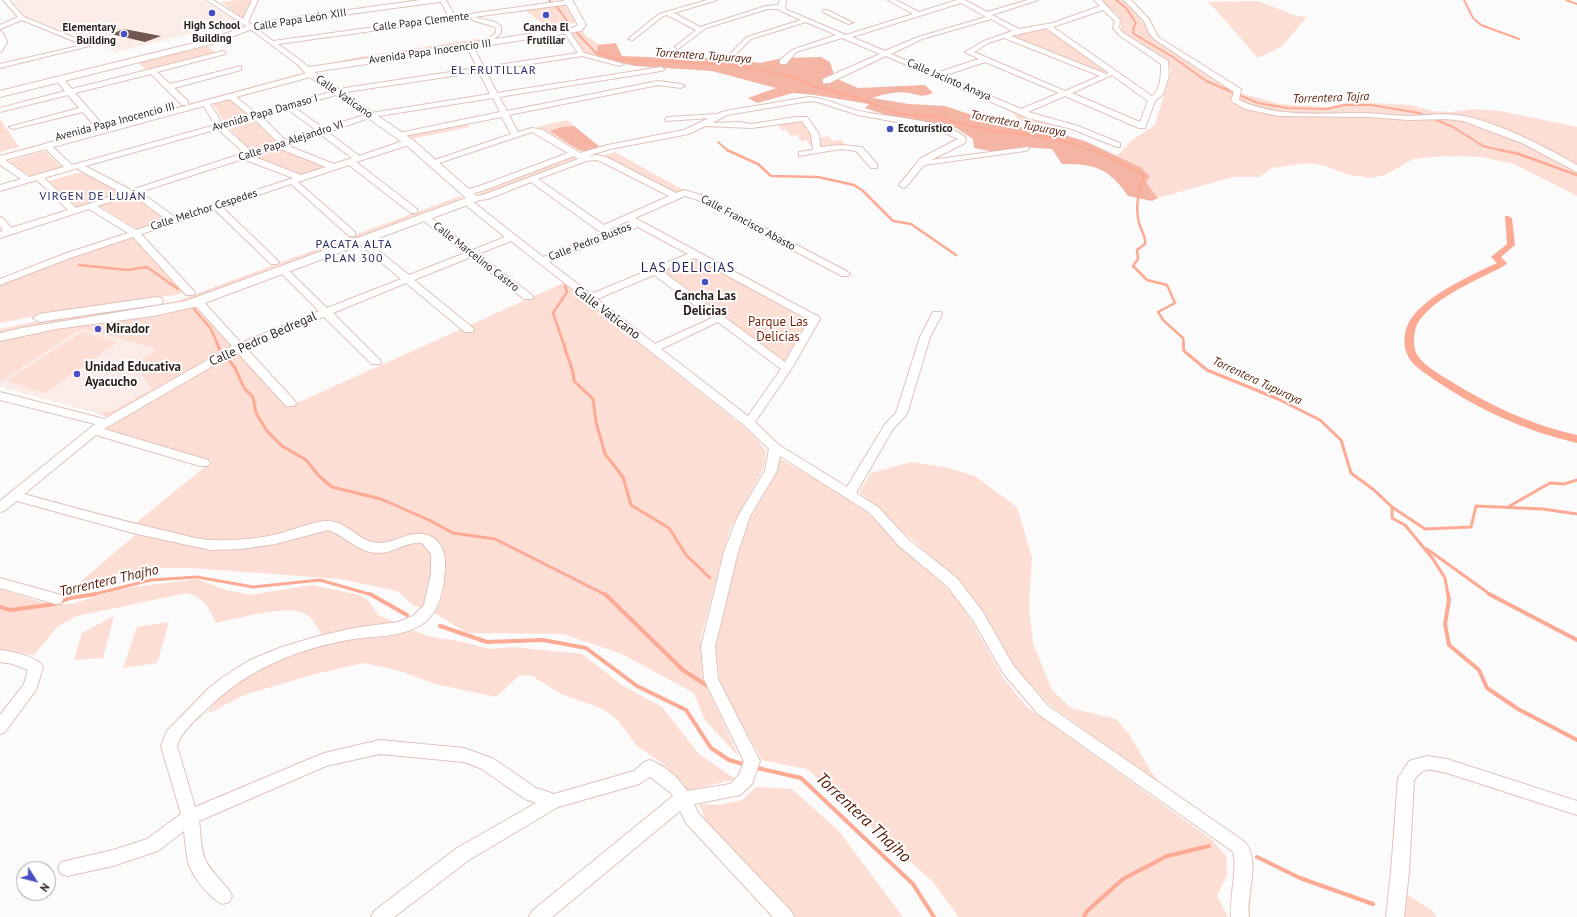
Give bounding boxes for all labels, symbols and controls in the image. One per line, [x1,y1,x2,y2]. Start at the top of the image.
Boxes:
street label: Calle Papa León XIII [253,6,347,34]
marker: High School Building [207,8,217,18]
street label: Calle Papa Clemente [372,10,470,34]
marker: Cancha El Frutillar [541,10,551,20]
place label: High School Building [184,19,240,45]
place label: Elementary Building [63,21,116,47]
place label: Cancha El Frutillar [523,21,569,47]
marker: Elementary Building [119,29,129,39]
street label: Avenida Papa Inocencio III [368,37,492,67]
water label: Torrentera Tupuraya [654,45,752,67]
street label: Calle Jacinto Anaya [905,56,993,104]
district label: EL FRUTILLAR [451,64,537,78]
street label: Calle Vaticano [313,72,375,122]
water label: Torrentera Tajra [1292,89,1370,107]
street label: Avenida Papa Damaso I [211,92,319,134]
street label: Avenida Papa Inocencio III [54,100,176,144]
water label: Torrentera Tupuraya [969,108,1067,140]
street label: Calle Papa Alejandro VI [237,118,345,164]
place label: Ecoturístico [898,122,953,136]
marker: Ecoturístico [885,124,895,134]
street label: Calle Melchor Cespedes [149,187,259,233]
district label: VIRGEN DE LUJÁN [39,190,147,204]
street label: Calle Francisco Abasto [698,192,798,254]
street label: Calle Marcelino Castro [430,219,522,295]
street label: Calle Pedro Bustos [547,220,633,264]
district label: PACATA ALTA PLAN 300 [315,238,393,266]
district label: LAS DELICIAS [641,260,735,276]
marker: Cancha Las Delicias [700,277,710,287]
street label: Calle Vaticano [571,283,643,343]
place label: Cancha Las Delicias [674,288,736,319]
street label: Calle Pedro Bedregal [207,308,319,370]
park label: Parque Las Delicias [748,314,808,345]
place label: Mirador [106,321,149,337]
marker: Mirador [93,324,103,334]
water label: Torrentera Tupuraya [1210,354,1304,408]
place label: Unidad Educativa Ayacucho [85,359,181,390]
marker: Unidad Educativa Ayacucho [72,369,82,379]
water label: Torrentera Thajho [58,561,160,601]
water label: Torrentera Thajho [811,769,915,867]
north arrow [16,861,56,901]
text: N [37,880,53,895]

